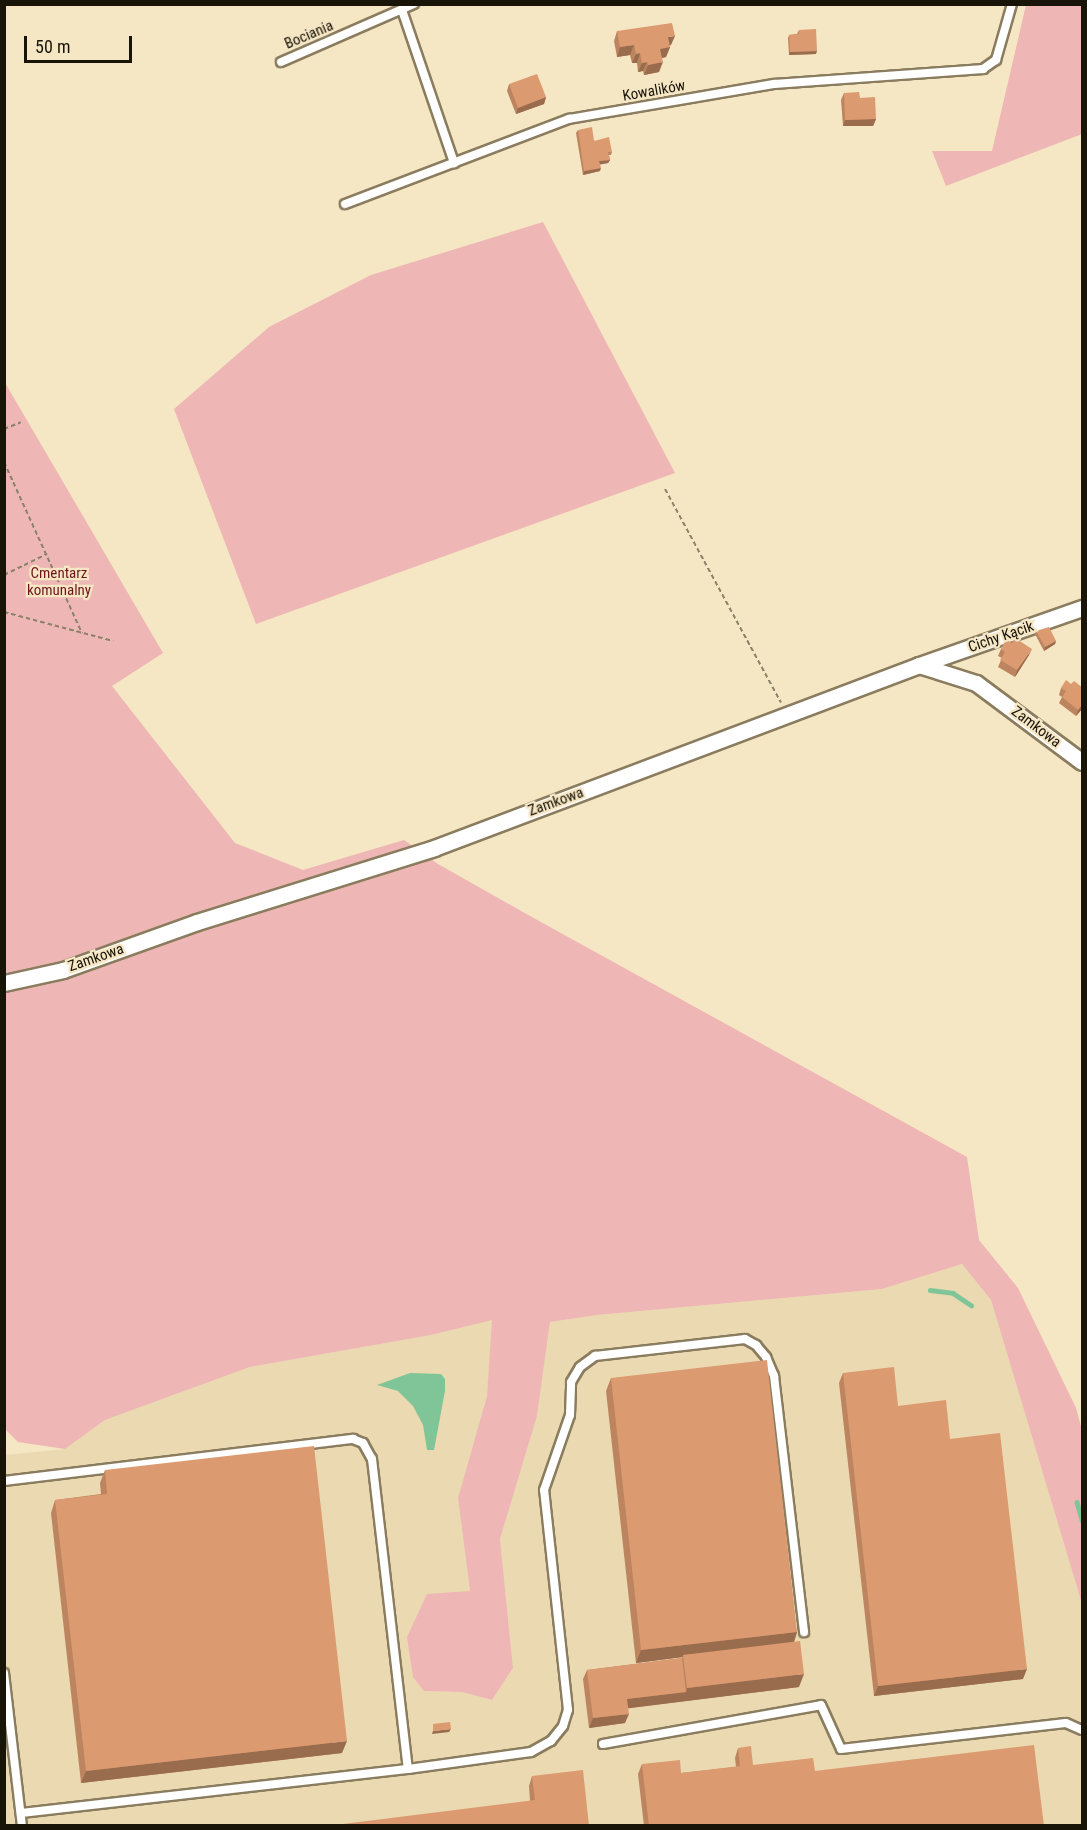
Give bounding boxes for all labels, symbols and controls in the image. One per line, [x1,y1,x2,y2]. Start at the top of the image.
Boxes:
street label: Bociania [282,17,336,53]
scale bar [27,24,135,62]
text: 50 m [35,36,70,57]
street label: Kowalików [621,77,687,105]
park label: Cmentarz komunalny [27,564,91,599]
street label: Cichy Kącik [966,617,1036,657]
street label: Zamkowa [1008,702,1064,752]
street label: Zamkowa [526,784,586,820]
street label: Zamkowa [66,940,126,976]

